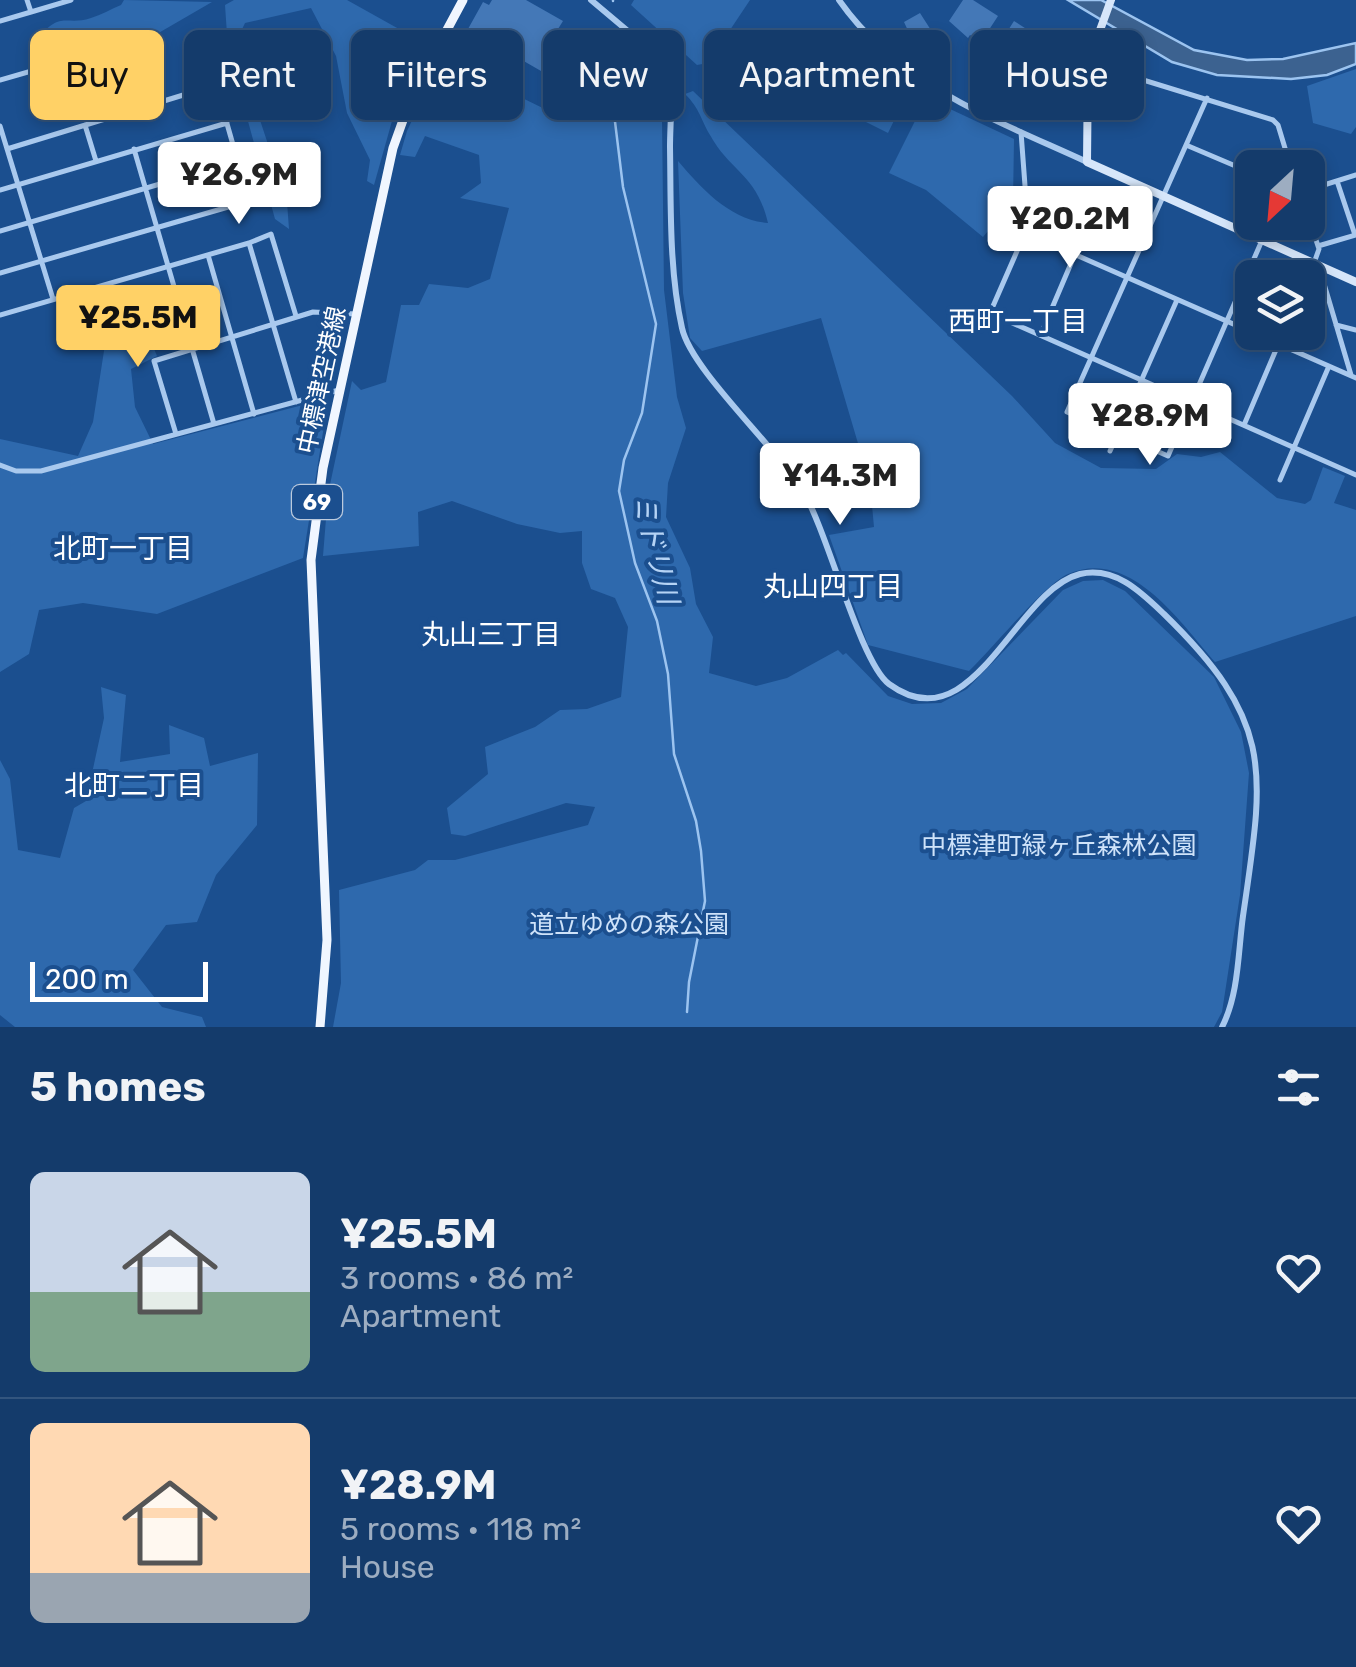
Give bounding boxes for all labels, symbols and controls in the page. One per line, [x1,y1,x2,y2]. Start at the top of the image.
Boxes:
chip: Buy [30,30,164,120]
chip: Rent [184,30,331,120]
chip: Filters [351,30,523,120]
chip: New [543,30,684,120]
chip: Apartment [704,30,950,120]
chip: House [970,30,1144,120]
pin: ¥26.9M [158,142,320,227]
north arrow [1235,150,1325,240]
map controls [1235,150,1325,350]
text: ¥26.9M [180,155,298,193]
pin: ¥20.2M [989,186,1151,271]
text: ¥20.2M [1010,199,1130,237]
button: layers [1235,260,1325,350]
pin: ¥25.5M [57,285,219,370]
text: ¥25.5M [78,298,198,336]
street label: 中標津空港線 [292,304,351,456]
district label: 西町一丁目 [948,305,1088,338]
pin: ¥28.9M [1069,383,1231,468]
text: ¥28.9M [1090,396,1210,434]
pin: ¥14.3M [759,443,921,528]
text: ¥14.3M [782,456,898,494]
road number: 69 [292,485,342,519]
water label: ミドリ川 [626,491,686,610]
district label: 北町一丁目 [53,532,193,565]
district label: 丸山四丁目 [763,570,903,603]
district label: 丸山三丁目 [421,618,561,651]
district label: 北町二丁目 [64,769,204,802]
park label: 中標津町緑ヶ丘森林公園 [921,831,1197,860]
park label: 道立ゆめの森公園 [529,910,729,939]
scale bar [30,957,208,1001]
text: 200 m [45,963,129,996]
icon: filters [1271,1060,1326,1115]
text: 5 homes [30,1062,206,1112]
text: ¥25.5M [340,1209,497,1259]
icon: home [110,1212,230,1332]
icon: heart [1271,1245,1326,1300]
text: 3 rooms · 86 m² [340,1259,574,1297]
text: Apartment [340,1297,501,1335]
text: ¥28.9M [340,1460,496,1510]
icon: home [110,1463,230,1583]
icon: heart [1271,1496,1326,1551]
text: 5 rooms · 118 m² [340,1510,581,1548]
text: House [340,1548,435,1586]

